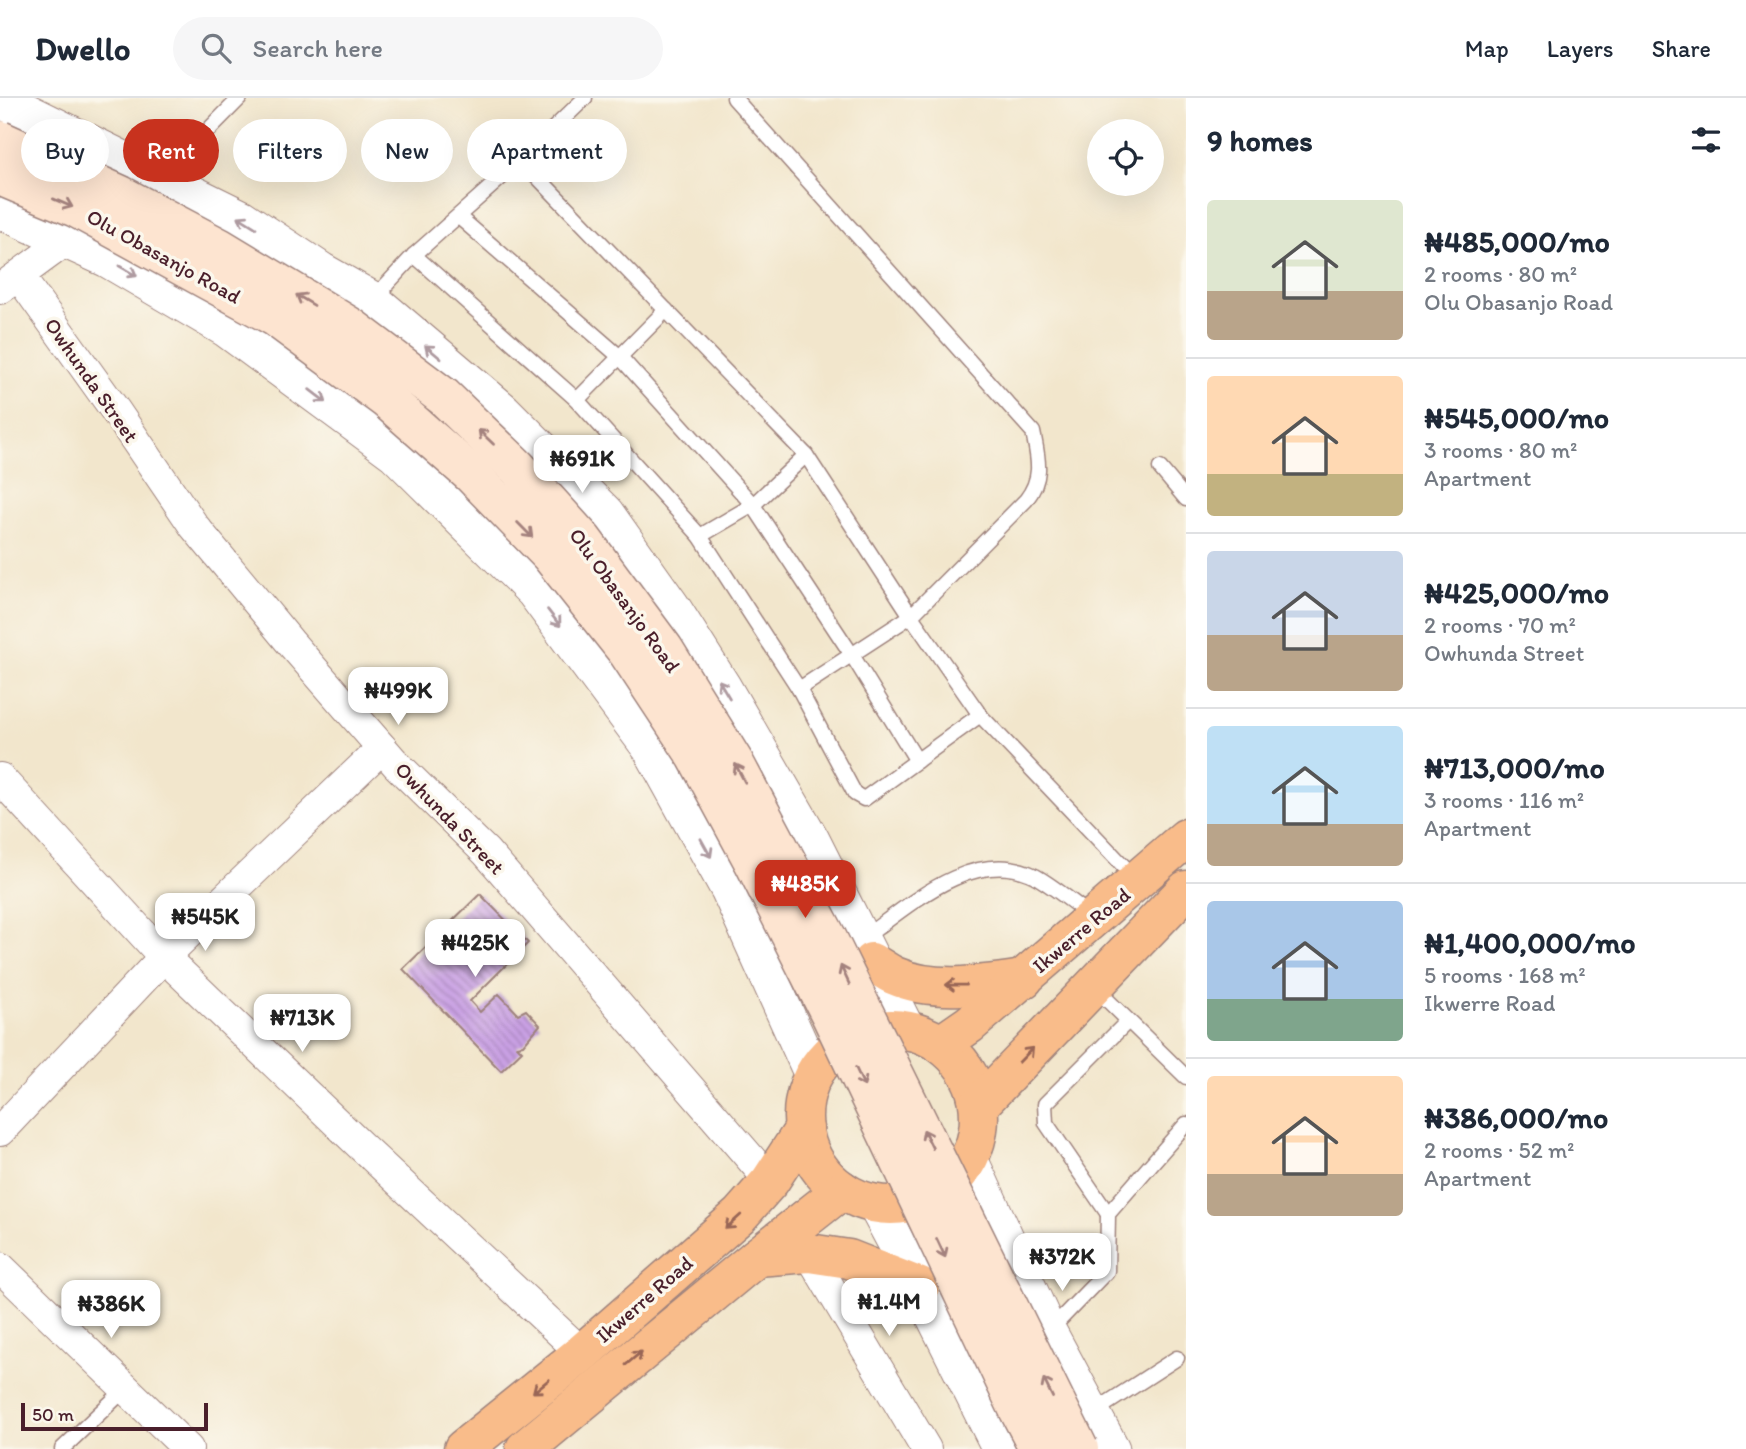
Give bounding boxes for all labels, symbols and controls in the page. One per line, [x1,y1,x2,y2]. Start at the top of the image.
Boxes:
search box [173,17,663,80]
text: Dwello [35,29,131,68]
icon: search [197,29,235,67]
text: Search here [253,32,383,64]
text: Map [1465,34,1509,63]
text: Layers [1547,34,1614,63]
text: Share [1652,34,1711,63]
chip: Buy [21,119,109,182]
chip: Rent [123,119,219,182]
chip: Filters [233,119,347,182]
chip: New [361,119,453,182]
chip: Apartment [467,119,627,182]
map controls [1087,119,1164,196]
button: locate [1087,119,1164,196]
icon: filters [1687,121,1725,159]
text: 9 homes [1207,122,1313,159]
one-way arrow [52,197,73,210]
street label: Olu Obasanjo Road [83,203,246,309]
one-way arrow [238,214,257,229]
text: ₦485,000/mo [1424,223,1610,260]
icon: home [1263,228,1347,312]
text: 2 rooms · 80 m² [1424,260,1577,288]
one-way arrow [117,264,137,278]
text: Olu Obasanjo Road [1424,288,1613,316]
one-way arrow [296,293,316,307]
street label: Owhunda Street [40,313,144,447]
one-way arrow [425,344,443,360]
one-way arrow [308,388,326,403]
text: ₦545,000/mo [1424,399,1609,436]
icon: home [1263,404,1347,488]
one-way arrow [478,429,495,446]
pin: ₦691K [533,436,631,495]
text: 3 rooms · 80 m² [1424,436,1578,464]
text: ₦691K [550,444,614,472]
text: Apartment [1424,464,1531,492]
one-way arrow [517,521,534,538]
street label: Olu Obasanjo Road [564,523,686,678]
text: ₦425,000/mo [1424,574,1609,611]
icon: home [1263,579,1347,663]
one-way arrow [547,608,562,626]
text: 2 rooms · 70 m² [1424,611,1576,639]
text: Owhunda Street [1424,639,1584,667]
pin: ₦499K [349,668,447,727]
text: ₦499K [364,676,432,704]
one-way arrow [716,679,730,699]
text: ₦713,000/mo [1424,749,1605,786]
icon: home [1263,754,1347,838]
street label: Owhunda Street [390,757,510,879]
one-way arrow [733,764,747,784]
text: 3 rooms · 116 m² [1424,786,1584,814]
text: Apartment [1424,814,1531,842]
one-way arrow [700,837,713,858]
pin: ₦485K [756,860,854,920]
text: ₦485K [771,869,839,897]
street label: Ikwerre Road [1027,882,1135,978]
pin: ₦545K [156,894,254,953]
text: ₦545K [171,902,239,930]
pin: ₦425K [426,920,524,979]
text: ₦1,400,000/mo [1424,924,1636,961]
text: ₦425K [441,928,509,956]
icon: home [1263,929,1347,1013]
text: 5 rooms · 168 m² [1424,961,1586,989]
one-way arrow [838,965,852,986]
one-way arrow [945,978,968,992]
text: Ikwerre Road [1424,989,1555,1017]
pin: ₦713K [253,995,351,1054]
text: ₦713K [270,1003,334,1031]
one-way arrow [1017,1047,1034,1064]
one-way arrow [854,1065,867,1087]
text: ₦386,000/mo [1424,1099,1608,1136]
icon: home [1263,1104,1347,1188]
one-way arrow [920,1129,934,1150]
text: 2 rooms · 52 m² [1424,1136,1574,1164]
text: Apartment [1424,1164,1531,1192]
one-way arrow [724,1213,742,1229]
pin: ₦372K [1013,1234,1111,1293]
one-way arrow [935,1237,949,1258]
text: ₦372K [1029,1242,1095,1270]
street label: Ikwerre Road [591,1250,697,1348]
pin: ₦1.4M [840,1278,938,1338]
pin: ₦386K [62,1280,160,1340]
text: ₦1.4M [857,1287,921,1315]
text: ₦386K [77,1289,145,1317]
one-way arrow [624,1351,642,1366]
one-way arrow [533,1378,551,1393]
one-way arrow [1041,1378,1054,1399]
scale bar [21,1400,208,1432]
text: 50 m [32,1403,74,1426]

